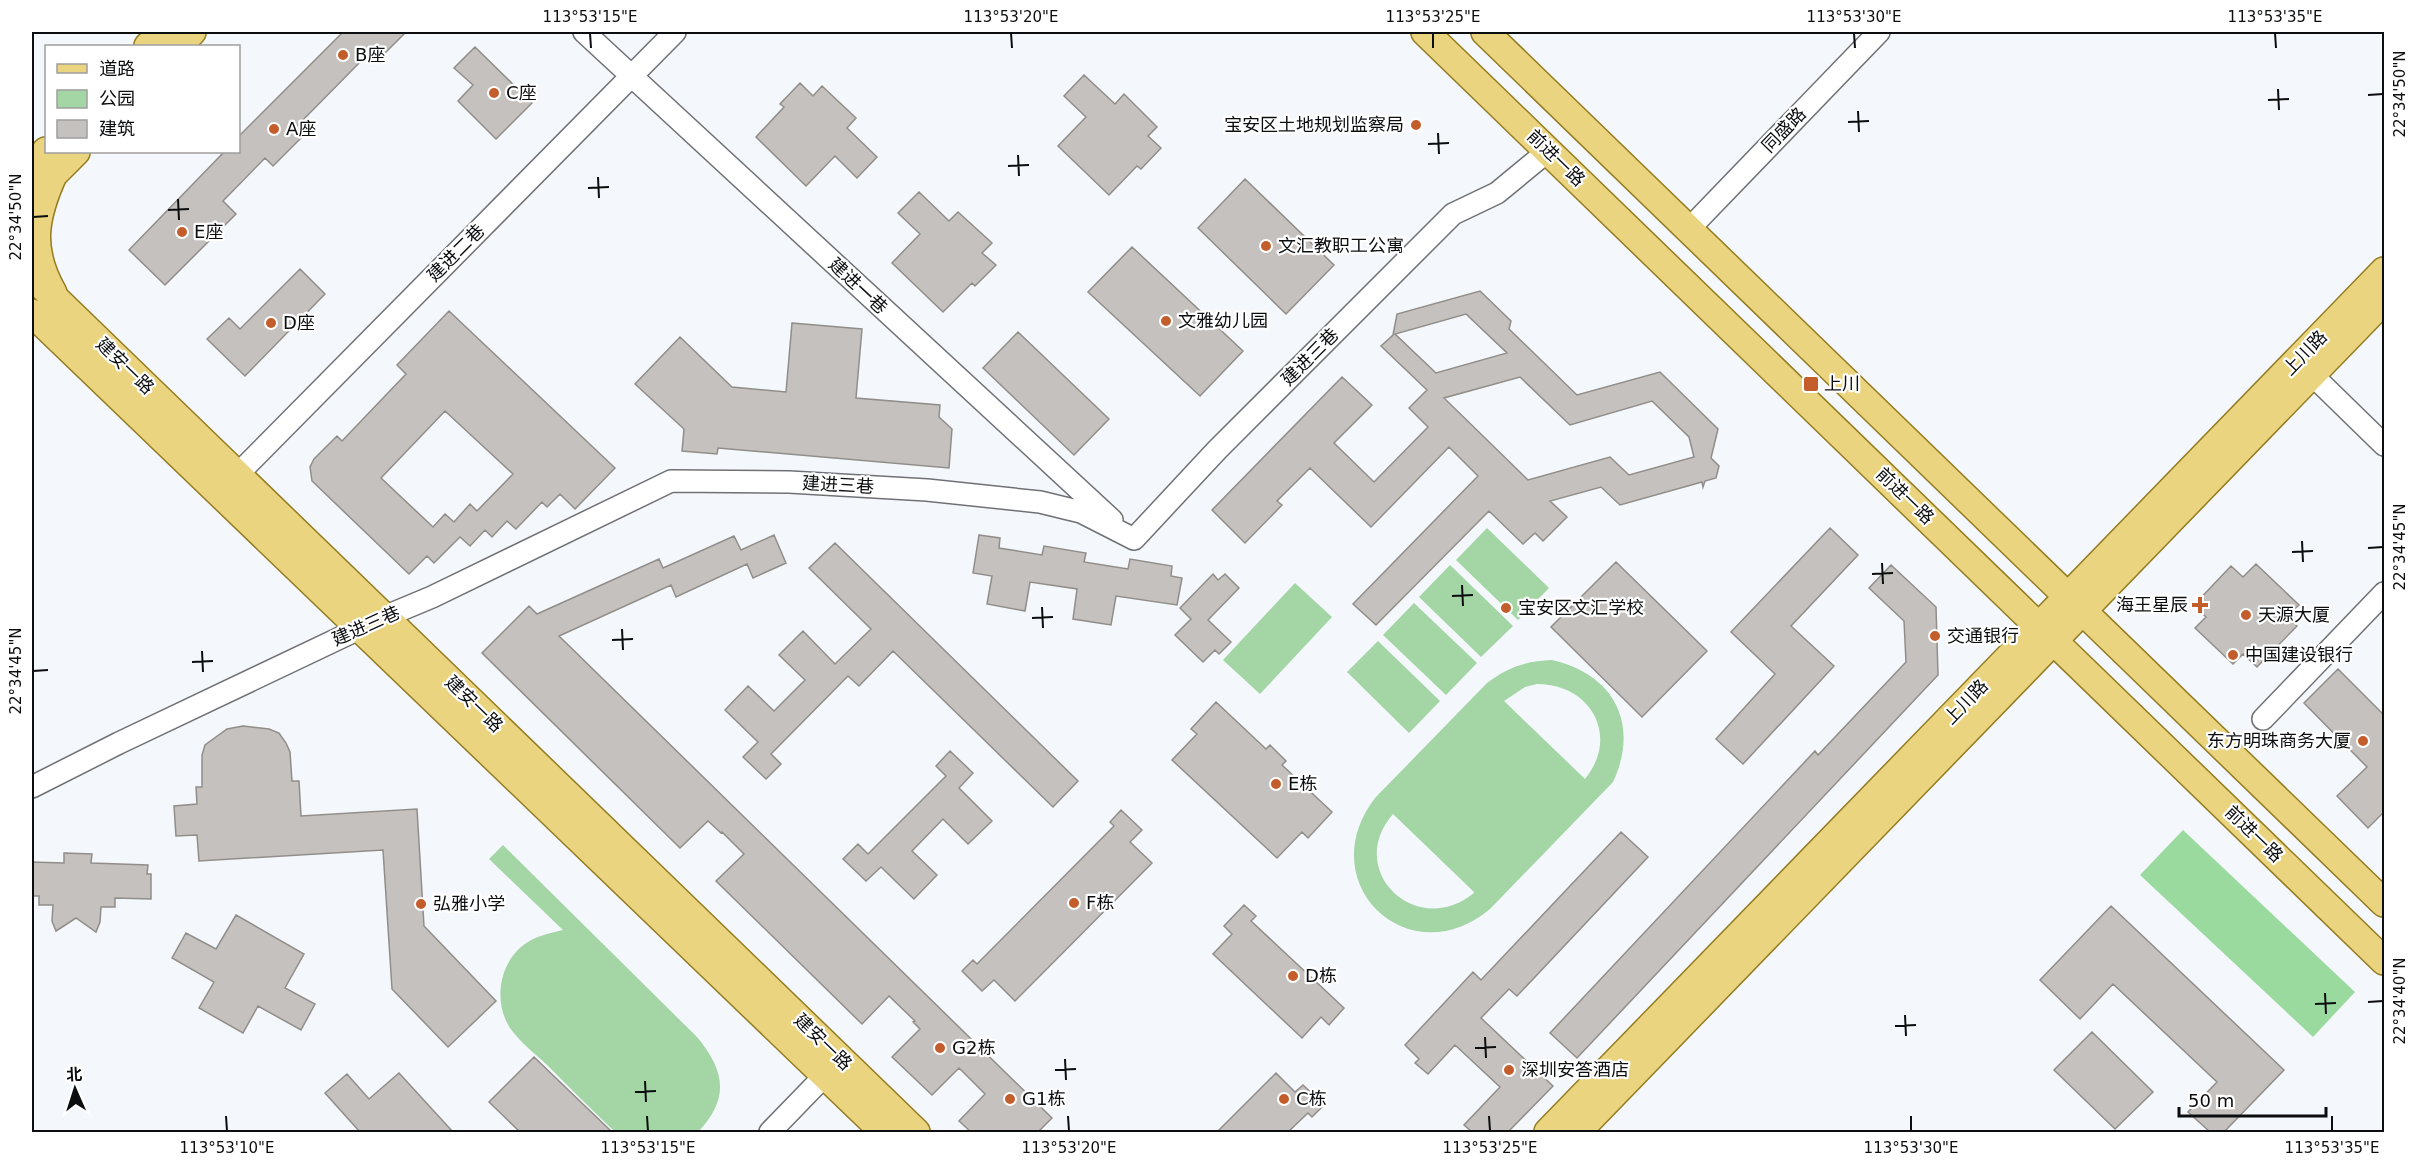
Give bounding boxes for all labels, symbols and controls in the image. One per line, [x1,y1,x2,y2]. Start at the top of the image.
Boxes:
text: 113°53'15"E [543,8,637,26]
text: 113°53'20"E [964,8,1058,26]
text: 113°53'25"E [1386,8,1480,26]
text: 113°53'30"E [1807,8,1901,26]
text: 113°53'35"E [2228,8,2322,26]
place label: B座 [355,44,385,65]
legend [45,45,240,153]
marker: B座 [336,48,350,62]
text: 22°34'50"N [2391,50,2409,138]
text: 道路 [99,58,135,79]
place label: C座 [506,82,537,103]
marker: C座 [487,86,501,100]
text: 公园 [99,88,135,109]
street label: 同盛路 [1757,103,1810,156]
place label: 宝安区土地规划监察局 [1224,114,1404,135]
text: 建筑 [99,118,135,139]
place label: A座 [286,118,316,139]
marker: 宝安区土地规划监察局 [1409,118,1423,132]
marker: A座 [267,122,281,136]
street label: 前进一路 [1523,125,1590,190]
text: 22°34'50"N [7,173,25,261]
street label: 建进二巷 [423,220,489,286]
place label: E座 [194,221,223,242]
marker: E座 [175,225,189,239]
place label: 文汇教职工公寓 [1278,235,1404,256]
marker: 文汇教职工公寓 [1259,239,1273,253]
street label: 建进一巷 [825,253,892,318]
place label: 文雅幼儿园 [1178,310,1268,331]
place label: D座 [283,312,315,333]
marker: 文雅幼儿园 [1159,314,1173,328]
marker: D座 [264,316,278,330]
street label: 建进三巷 [1277,324,1343,390]
street label: 上川路 [2278,326,2331,379]
street label: 建安一路 [92,333,159,398]
place label: 上川 [1824,373,1860,394]
marker: 上川 [1802,375,1820,393]
street label: 前进一路 [1872,463,1939,528]
street label: 建进三巷 [802,472,875,497]
text: 22°34'45"N [2391,503,2409,591]
place label: 海王星辰 [2116,594,2188,615]
place label: 宝安区文汇学校 [1518,597,1644,618]
marker: 海王星辰 [2193,598,2207,612]
street label: 建进三巷 [329,601,403,650]
marker: 宝安区文汇学校 [1499,601,1513,615]
place label: 天源大厦 [2258,604,2330,625]
marker: 天源大厦 [2239,608,2253,622]
place label: 交通银行 [1947,625,2019,646]
text: 22°34'45"N [7,627,25,715]
marker: 交通银行 [1928,629,1942,643]
place label: 中国建设银行 [2245,644,2353,665]
marker: 中国建设银行 [2226,648,2240,662]
street label: 建安一路 [441,671,508,736]
street label: 上川路 [1939,675,1992,728]
place label: 东方明珠商务大厦 [2207,730,2351,751]
marker: 东方明珠商务大厦 [2356,734,2370,748]
place label: E栋 [1288,773,1317,794]
marker: E栋 [1269,777,1283,791]
street label: 前进一路 [2221,801,2288,866]
place label: F栋 [1086,892,1114,913]
place label: 弘雅小学 [433,893,505,914]
marker: F栋 [1067,896,1081,910]
marker: 弘雅小学 [414,897,428,911]
text: 22°34'40"N [2391,957,2409,1045]
place label: D栋 [1305,965,1337,986]
marker: D栋 [1286,969,1300,983]
street label: 建安一路 [790,1009,857,1074]
place label: G2栋 [952,1037,995,1058]
marker: G2栋 [933,1041,947,1055]
north arrow [45,1059,105,1119]
place label: 深圳安答酒店 [1521,1059,1629,1080]
marker: 深圳安答酒店 [1502,1063,1516,1077]
text: 北 [66,1065,83,1084]
scale bar [2179,1080,2326,1118]
place label: G1栋 [1022,1088,1065,1109]
place label: C栋 [1296,1088,1327,1109]
text: 50 m [2188,1090,2234,1111]
marker: G1栋 [1003,1092,1017,1106]
marker: C栋 [1277,1092,1291,1106]
text: 113°53'10"E [180,1139,274,1157]
text: 113°53'15"E [601,1139,695,1157]
text: 113°53'20"E [1022,1139,1116,1157]
text: 113°53'25"E [1443,1139,1537,1157]
text: 113°53'30"E [1864,1139,1958,1157]
text: 113°53'35"E [2285,1139,2379,1157]

